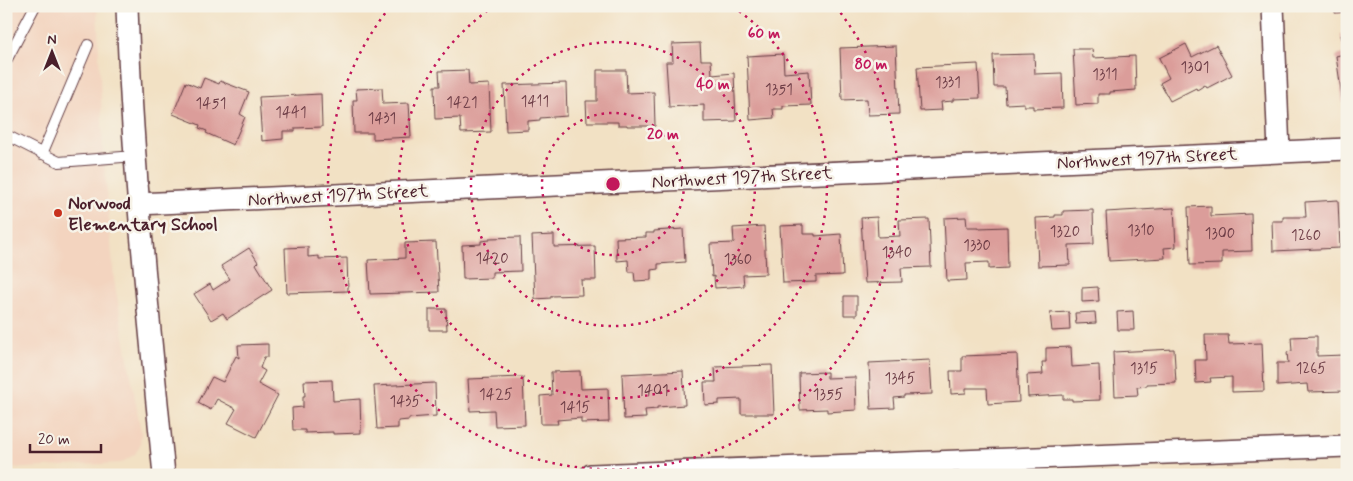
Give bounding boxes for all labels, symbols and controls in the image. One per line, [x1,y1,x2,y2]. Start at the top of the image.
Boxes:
text: 60 m [748,24,780,44]
north arrow [28,28,78,78]
text: N [47,31,57,49]
text: 80 m [854,55,888,75]
house number: 1301 [1181,58,1209,78]
house number: 1311 [1092,65,1118,85]
house number: 1331 [935,73,961,93]
text: 40 m [696,75,730,95]
house number: 1351 [765,80,793,100]
house number: 1411 [521,92,549,112]
house number: 1421 [446,93,478,113]
house number: 1451 [196,94,226,114]
house number: 1441 [275,103,307,123]
house number: 1431 [368,109,396,129]
text: 20 m [647,125,679,145]
street label: Northwest 197th Street [1056,142,1238,176]
street label: Northwest 197th Street [651,161,833,195]
centre of rings [604,175,622,193]
street label: Northwest 197th Street [247,179,429,213]
place label: Norwood Elementary School [68,192,218,237]
marker: Norwood Elementary School [52,207,64,219]
house number: 1310 [1127,221,1155,241]
house number: 1320 [1050,222,1080,242]
house number: 1300 [1205,224,1235,244]
house number: 1260 [1291,226,1321,246]
house number: 1330 [963,236,991,256]
house number: 1340 [882,243,912,263]
house number: 1420 [475,249,509,269]
house number: 1360 [724,250,752,270]
house number: 1315 [1130,359,1158,379]
house number: 1265 [1296,359,1326,379]
house number: 1345 [885,369,915,389]
house number: 1401 [637,381,669,401]
house number: 1425 [479,385,513,405]
house number: 1355 [813,385,843,405]
house number: 1435 [390,392,420,412]
house number: 1415 [560,398,590,418]
scale bar [30,421,101,453]
text: 20 m [38,430,70,450]

